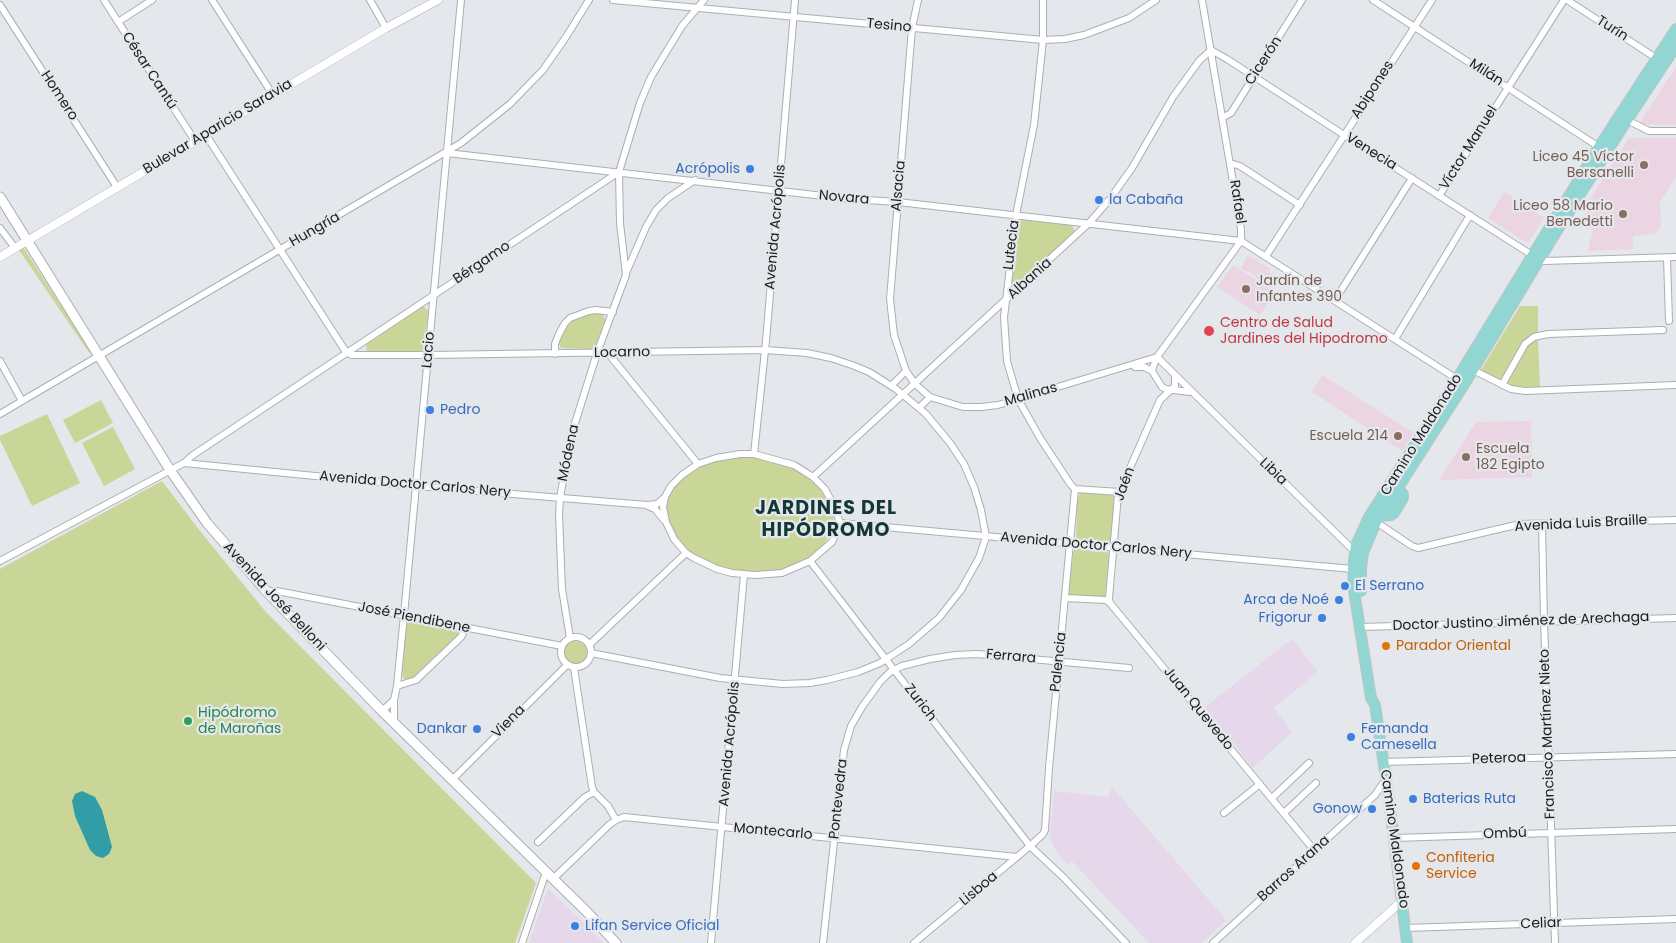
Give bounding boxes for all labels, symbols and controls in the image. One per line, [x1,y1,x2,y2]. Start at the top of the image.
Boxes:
street label: Turín [1593,13,1631,45]
street label: Tesino [866,16,912,36]
street label: César Cantú [118,29,180,113]
street label: Cicerón [1242,34,1286,88]
street label: Milán [1466,56,1506,90]
street label: Abipones [1348,58,1398,122]
street label: Homero [37,68,81,124]
street label: Bulevar Aparicio Saravia [140,76,296,178]
street label: Víctor Manuel [1436,103,1502,193]
street label: Venecia [1342,130,1400,174]
place label: Liceo 45 Víctor Bersanelli [1533,149,1634,182]
marker: Liceo 45 Víctor Bersanelli [1638,159,1650,171]
street label: Alsacia [888,160,910,212]
place label: Acrópolis [675,161,740,177]
marker: Acrópolis [744,163,756,175]
street label: Avenida Acrópolis [762,164,790,290]
street label: Rafael [1225,179,1249,225]
street label: Novara [818,187,870,209]
place label: la Cabaña [1109,192,1183,208]
marker: la Cabaña [1093,194,1105,206]
place label: Liceo 58 Mario Benedetti [1513,198,1613,230]
marker: Liceo 58 Mario Benedetti [1617,208,1629,220]
street label: Hungría [287,209,343,251]
street label: Lutecia [1001,219,1023,271]
street label: Bérgamo [450,238,514,288]
street label: Albania [1004,255,1056,303]
place label: Jardín de Infantes 390 [1256,273,1342,306]
marker: Jardín de Infantes 390 [1240,283,1252,295]
place label: Centro de Salud Jardines del Hipodromo [1220,315,1388,348]
marker: Centro de Salud Jardines del Hipodromo [1202,324,1216,338]
street label: Lacio [419,331,439,369]
street label: Locarno [594,344,650,362]
street label: Camino Maldonado [1378,371,1466,499]
street label: Malinas [1003,379,1059,411]
place label: Pedro [440,402,480,418]
marker: Pedro [424,404,436,416]
street label: Módena [555,423,583,483]
place label: Escuela 214 [1309,428,1388,444]
marker: Escuela 214 [1392,430,1404,442]
place label: Escuela 182 Egipto [1476,441,1545,474]
marker: Escuela 182 Egipto [1460,451,1472,463]
street label: Libia [1256,455,1290,489]
street label: Jaén [1111,465,1139,503]
street label: Avenida Doctor Carlos Nery [319,468,511,502]
district label: JARDINES DEL HIPÓDROMO [753,498,899,542]
street label: Avenida Luis Braille [1514,512,1648,536]
street label: Avenida Doctor Carlos Nery [1000,529,1192,563]
street label: Avenida José Belloni [219,539,329,655]
place label: El Serrano [1355,578,1424,594]
marker: El Serrano [1339,580,1351,592]
place label: Arca de Noé [1243,592,1329,608]
marker: Arca de Noé [1333,594,1345,606]
street label: José Piendibene [356,599,472,637]
street label: Doctor Justino Jiménez de Arechaga [1392,609,1650,635]
place label: Frigorur [1258,610,1312,626]
marker: Frigorur [1316,612,1328,624]
street label: Palencia [1048,631,1070,693]
place label: Parador Oriental [1396,638,1511,654]
marker: Parador Oriental [1380,640,1392,652]
street label: Ferrara [985,646,1037,668]
street label: Francisco Martínez Nieto [1537,649,1559,819]
street label: Juan Quevedo [1159,664,1237,754]
street label: Avenida Acrópolis [716,681,744,807]
street label: Zurich [900,681,940,725]
street label: Viena [489,702,529,742]
place label: Hipódromo de Maroñas [198,705,281,738]
marker: Hipódromo de Maroñas [182,715,194,727]
place label: Dankar [417,721,467,737]
place label: Femanda Camesella [1361,721,1437,754]
marker: Dankar [471,723,483,735]
marker: Femanda Camesella [1345,731,1357,743]
street label: Peteroa [1472,750,1526,768]
street label: Pontevedra [826,758,852,840]
street label: Camino Maldonado [1376,768,1412,910]
place label: Baterias Ruta [1423,791,1516,807]
marker: Baterias Ruta [1407,793,1419,805]
place label: Gonow [1313,801,1362,817]
marker: Gonow [1366,803,1378,815]
street label: Montecarlo [733,820,813,844]
street label: Ombú [1483,825,1527,843]
street label: Barros Arana [1255,832,1333,906]
place label: Confiteria Service [1426,850,1495,882]
marker: Confiteria Service [1410,860,1422,872]
street label: Lisboa [956,868,1002,910]
street label: Celiar [1520,915,1562,933]
place label: Lifan Service Oficial [585,918,719,934]
marker: Lifan Service Oficial [569,920,581,932]

